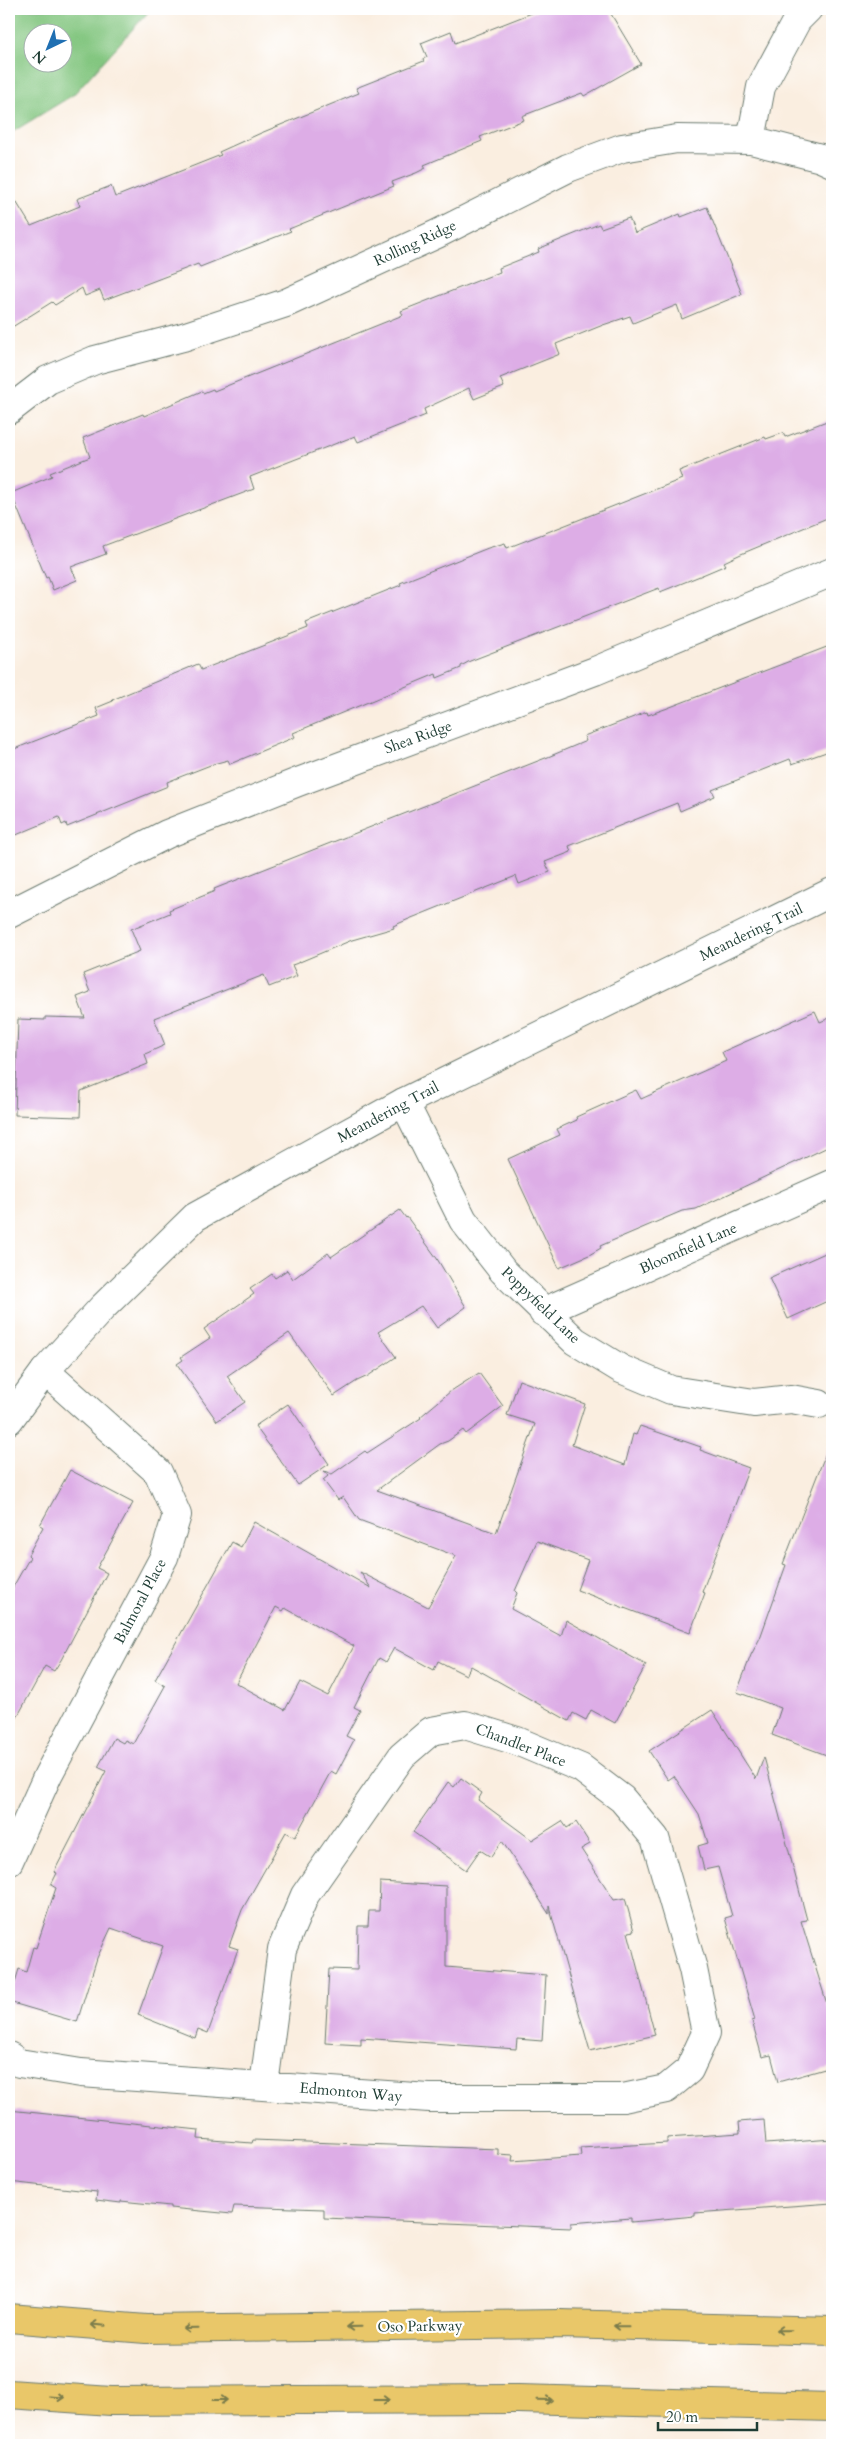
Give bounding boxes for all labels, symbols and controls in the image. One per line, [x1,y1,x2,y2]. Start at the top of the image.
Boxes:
north arrow [22,22,72,72]
text: N [29,46,50,68]
street label: Rolling Ridge [370,215,460,271]
street label: Shea Ridge [381,715,455,759]
street label: Meandering Trail [696,898,806,966]
street label: Meandering Trail [334,1077,442,1147]
street label: Bloomfield Lane [636,1217,740,1278]
street label: Poppyfield Lane [497,1262,585,1348]
street label: Balmoral Place [109,1555,171,1647]
street label: Chandler Place [473,1719,569,1772]
street label: Edmonton Way [299,2078,403,2106]
street label: Oso Parkway [377,2315,463,2337]
one-way arrow [90,2321,106,2330]
one-way arrow [613,2321,630,2331]
one-way arrow [346,2322,362,2332]
one-way arrow [183,2324,200,2334]
one-way arrow [776,2325,792,2335]
one-way arrow [49,2393,65,2402]
one-way arrow [212,2395,228,2405]
one-way arrow [374,2395,390,2405]
one-way arrow [536,2395,553,2405]
scale bar [658,2399,757,2431]
text: 20 m [666,2407,698,2427]

